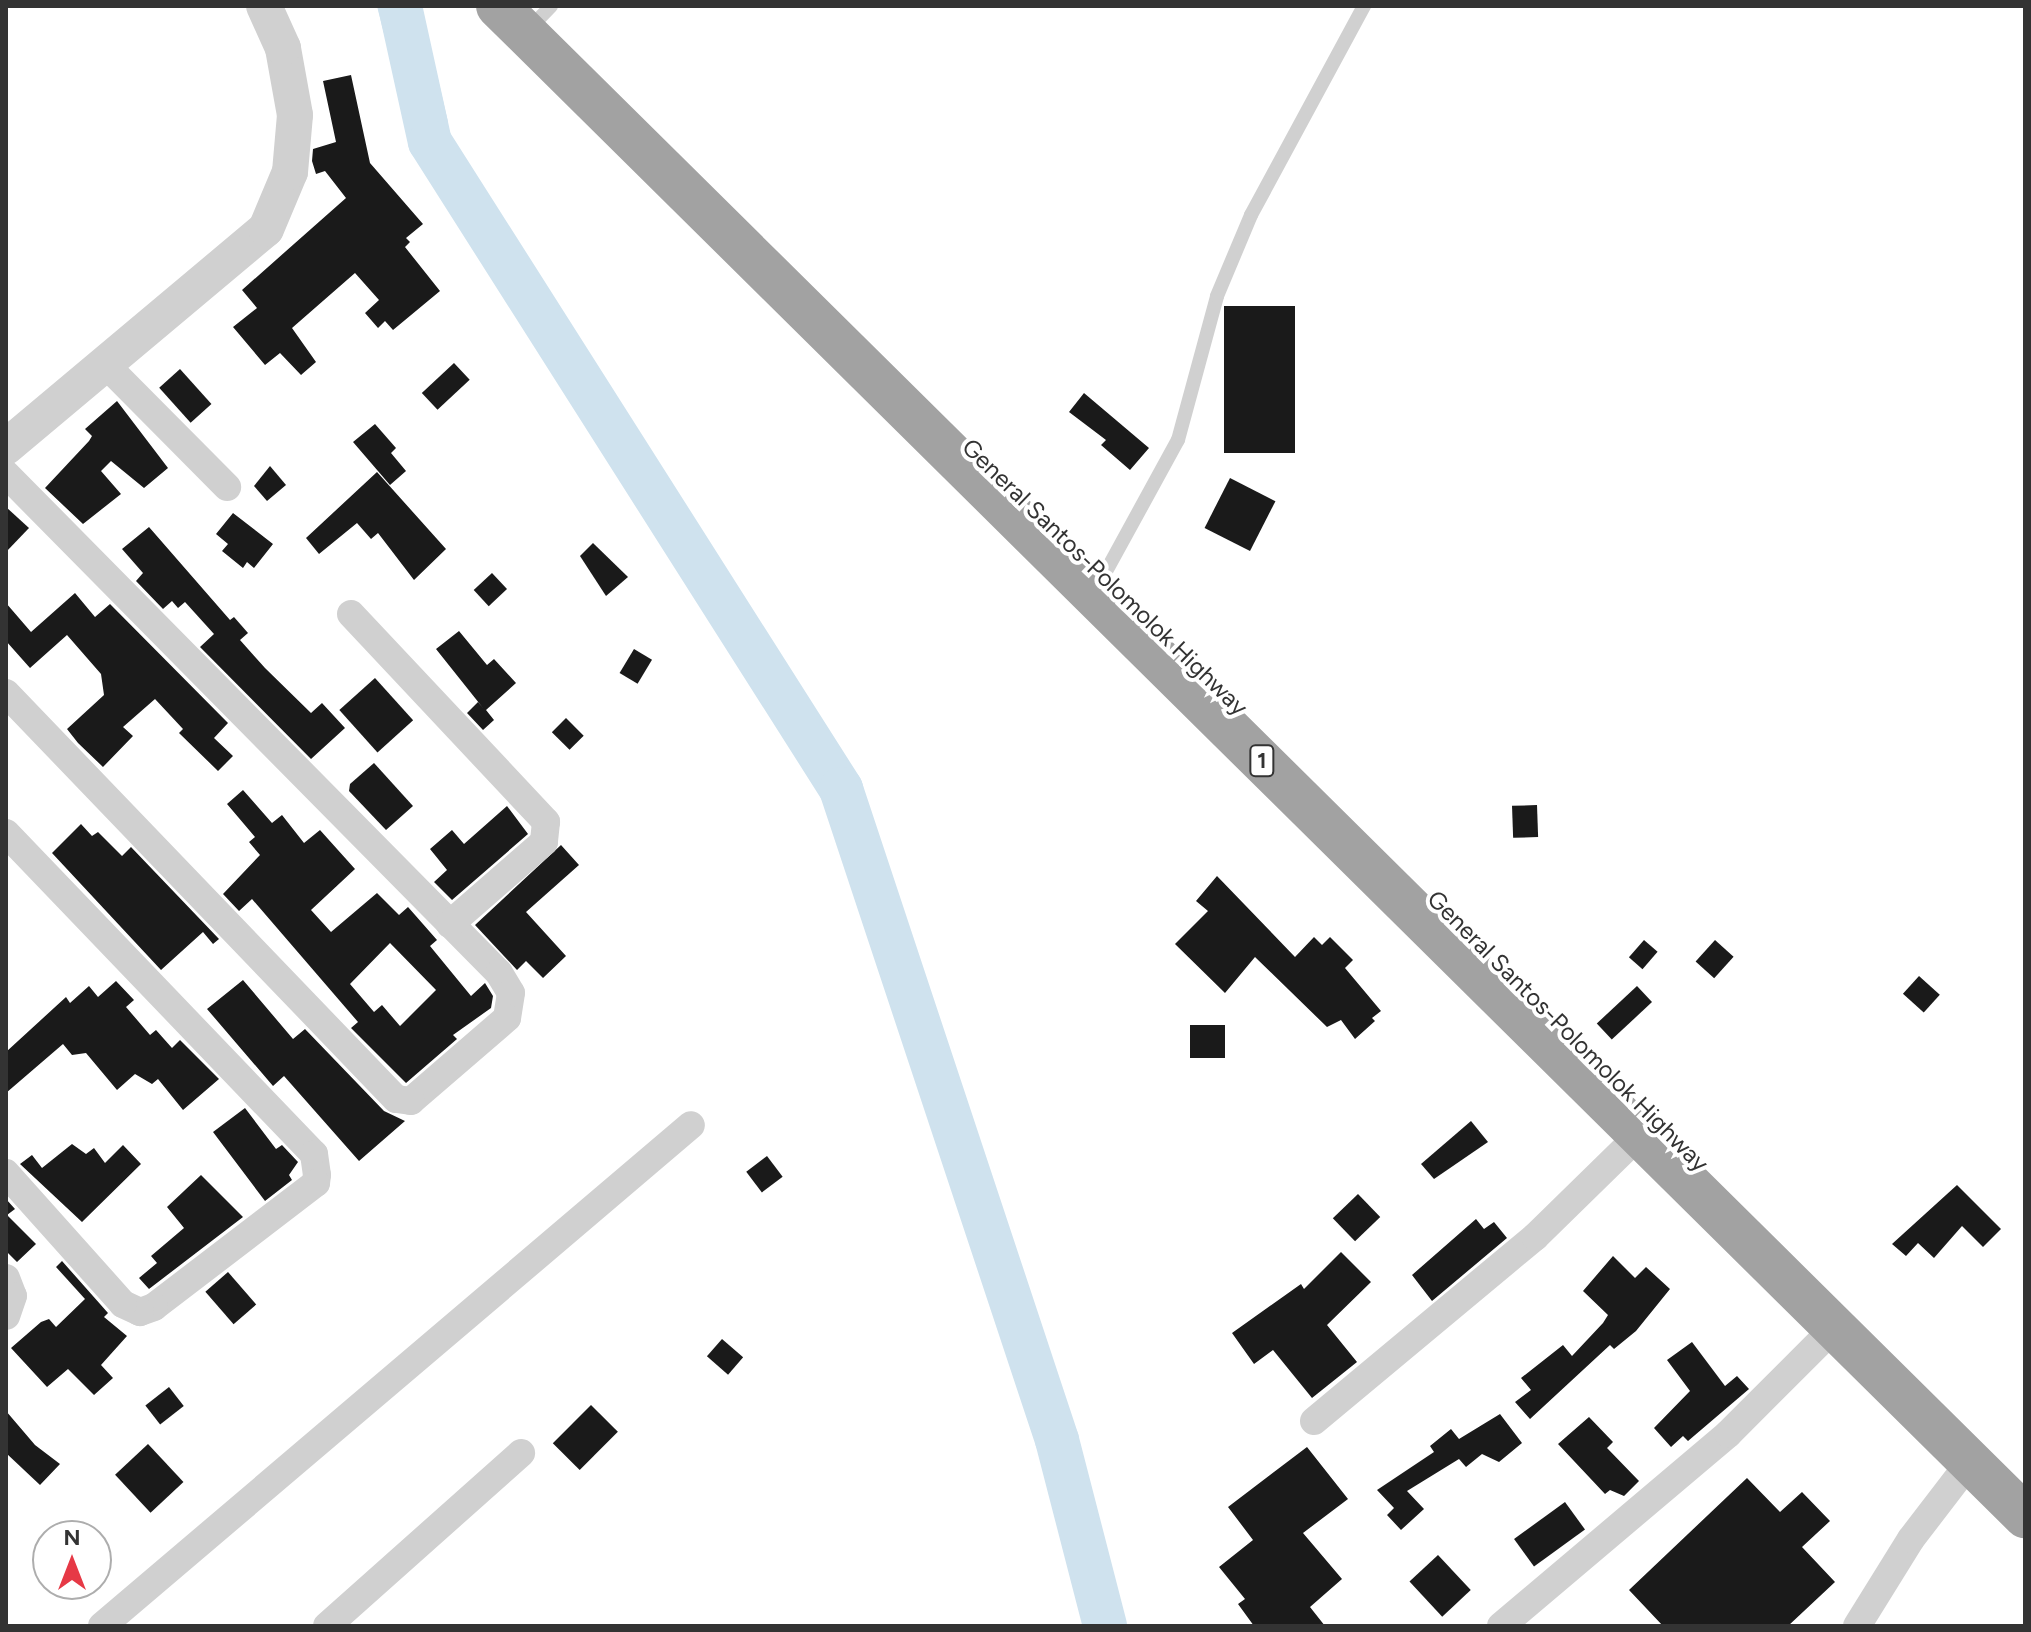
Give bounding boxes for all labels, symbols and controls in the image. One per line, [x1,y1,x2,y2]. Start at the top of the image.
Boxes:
street label: General Santos-Polomolok Highway [956,433,1254,721]
road number: 1 [1248,743,1276,779]
street label: General Santos-Polomolok Highway [1421,884,1715,1178]
north arrow [32,1520,112,1600]
text: N [63,1524,81,1551]

